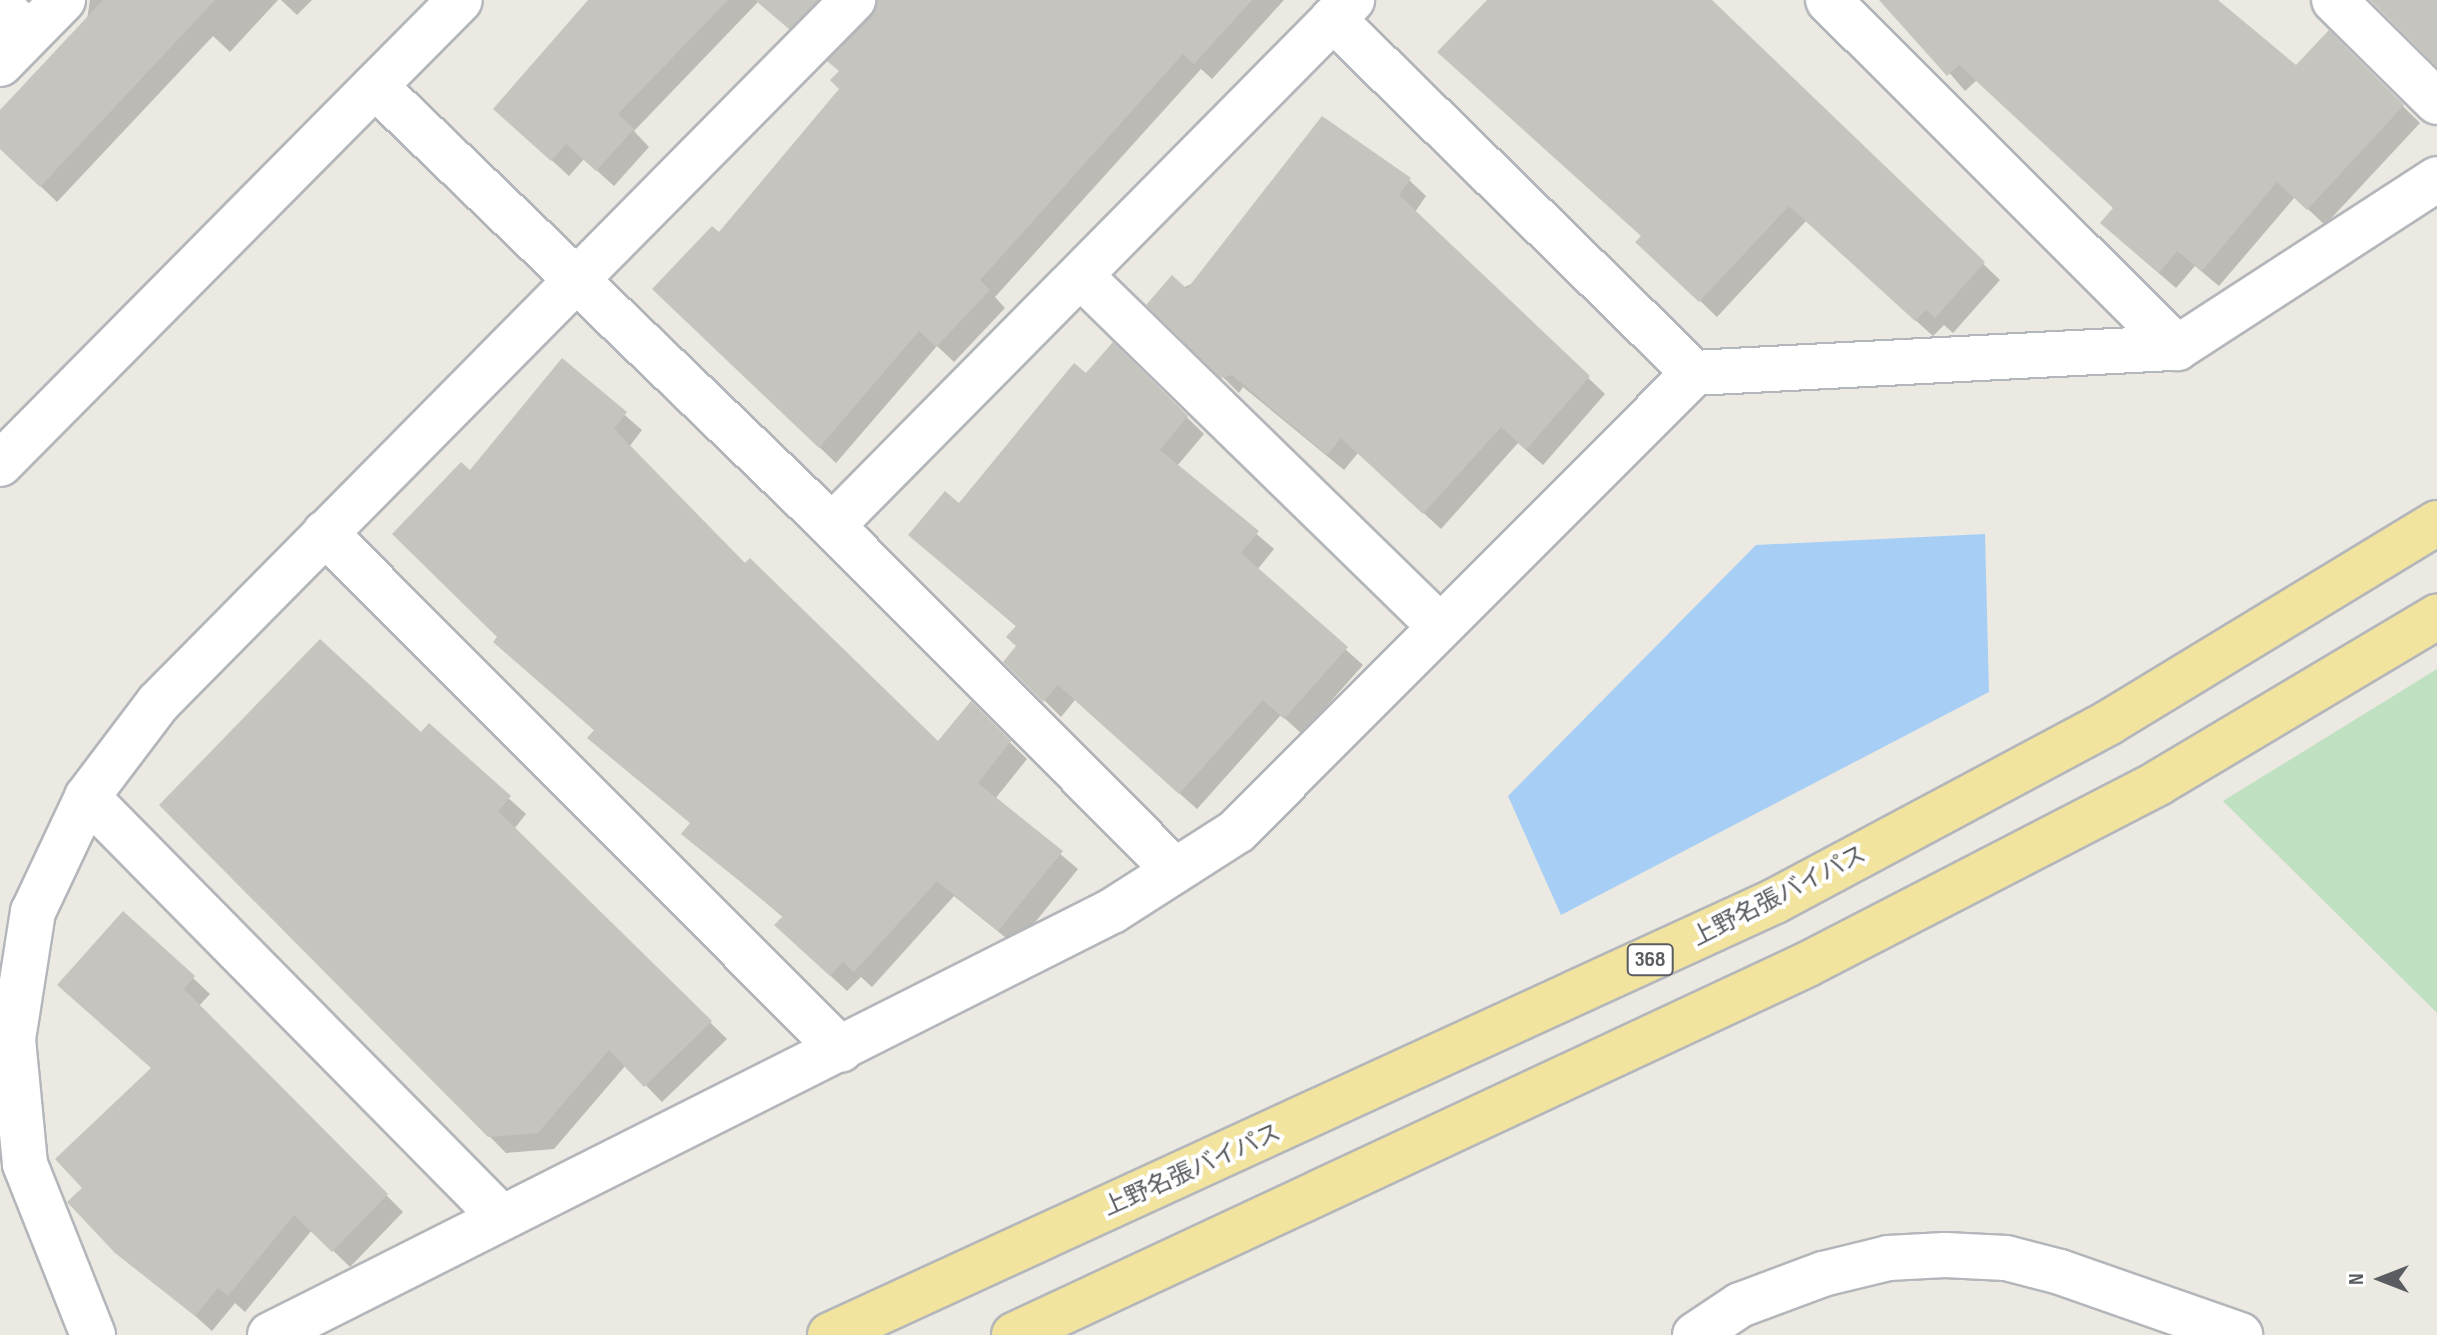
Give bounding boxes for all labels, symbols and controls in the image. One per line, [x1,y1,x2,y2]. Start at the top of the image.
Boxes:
street label: 上野名張バイパス [1687,840,1871,952]
road number: 368 [1626,942,1674,978]
street label: 上野名張バイパス [1098,1118,1286,1222]
north arrow [2341,1239,2421,1319]
text: N [2343,1273,2370,1285]

